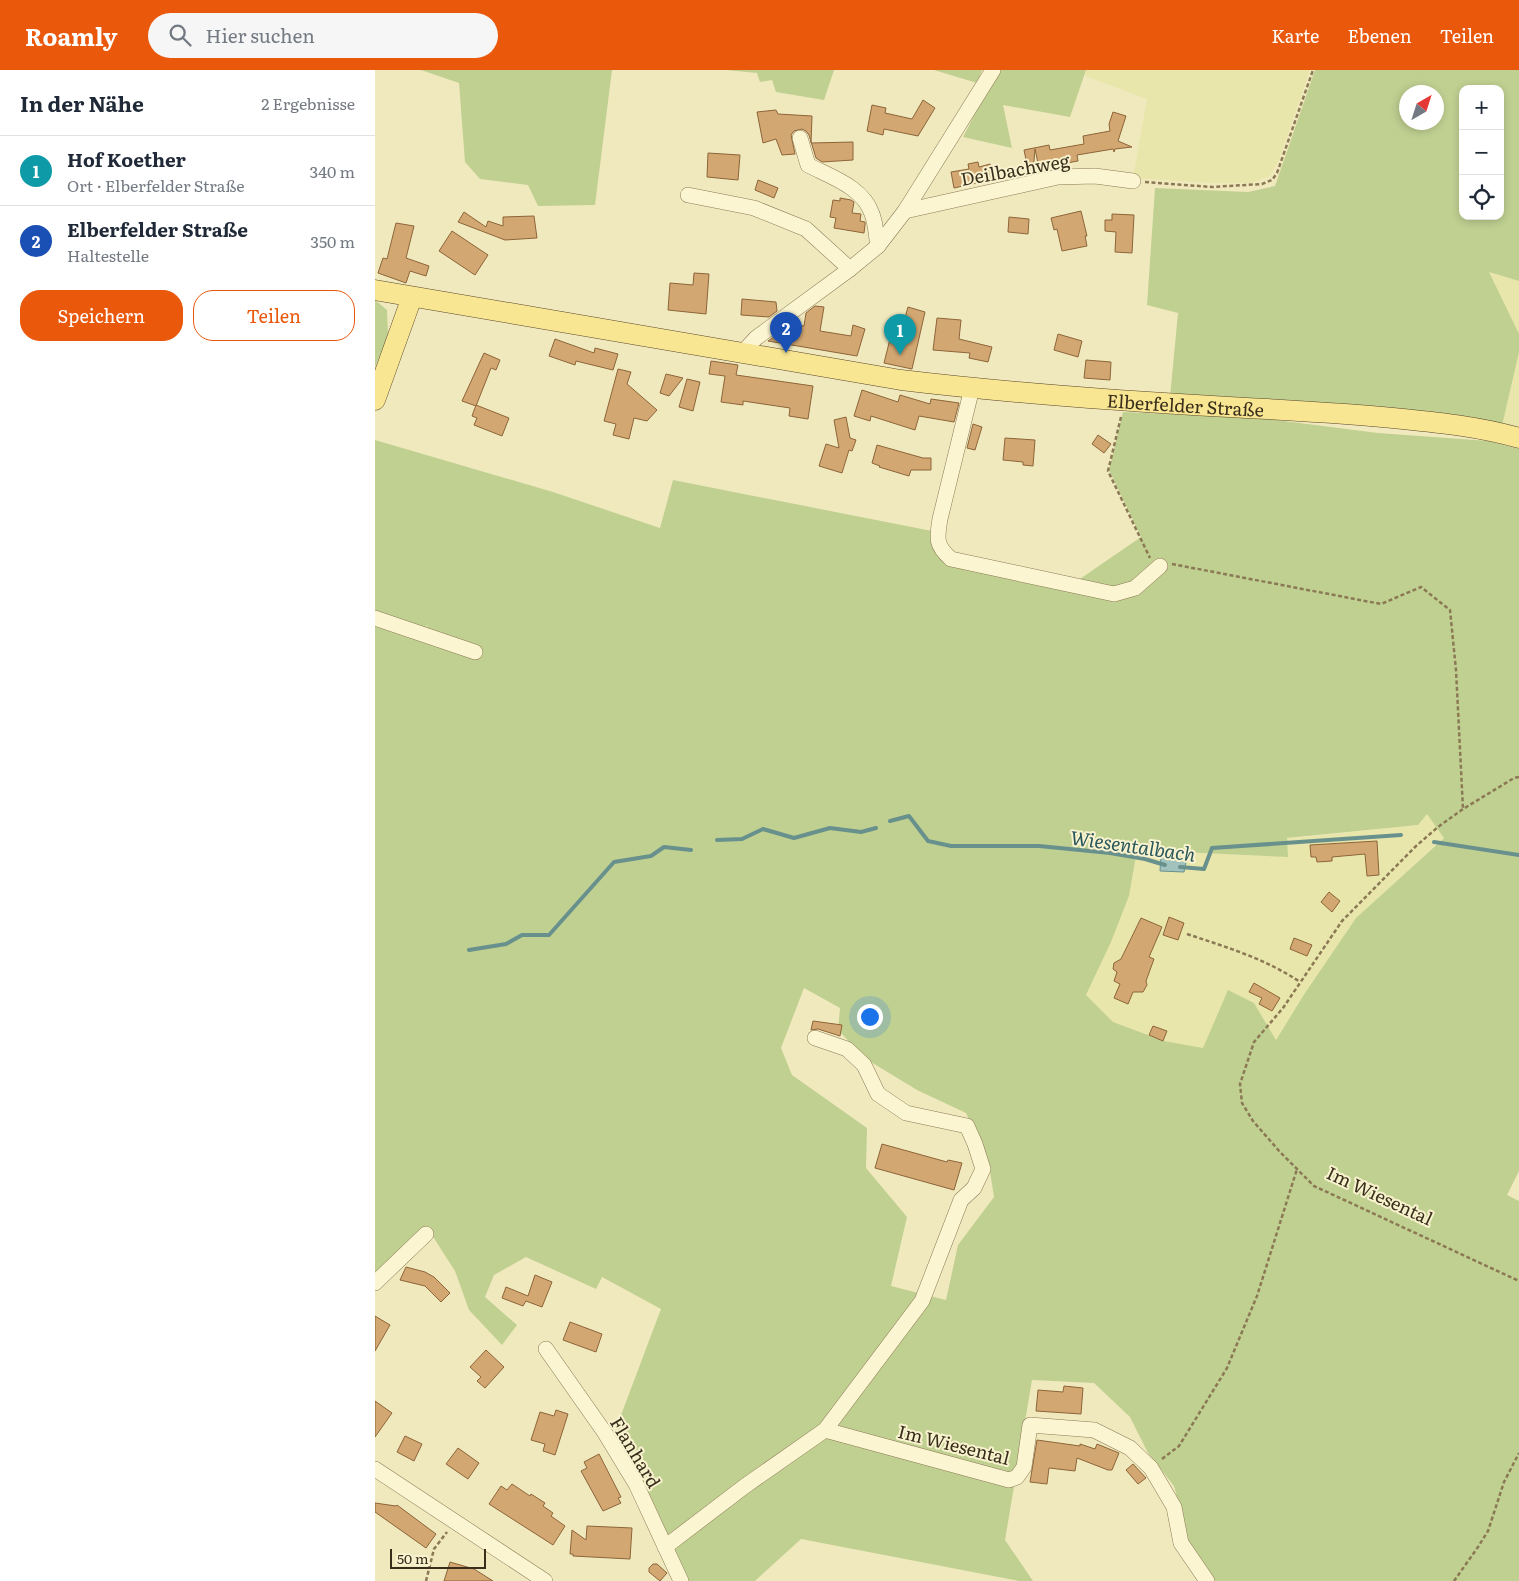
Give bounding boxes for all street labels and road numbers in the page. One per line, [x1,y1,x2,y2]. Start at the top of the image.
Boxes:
street label: Deilbachweg [958,146,1073,192]
street label: Elberfelder Straße [1106,386,1265,422]
street label: Im Wiesental [1323,1159,1437,1231]
street label: Flanhard [604,1411,668,1493]
street label: Im Wiesental [895,1417,1013,1471]

